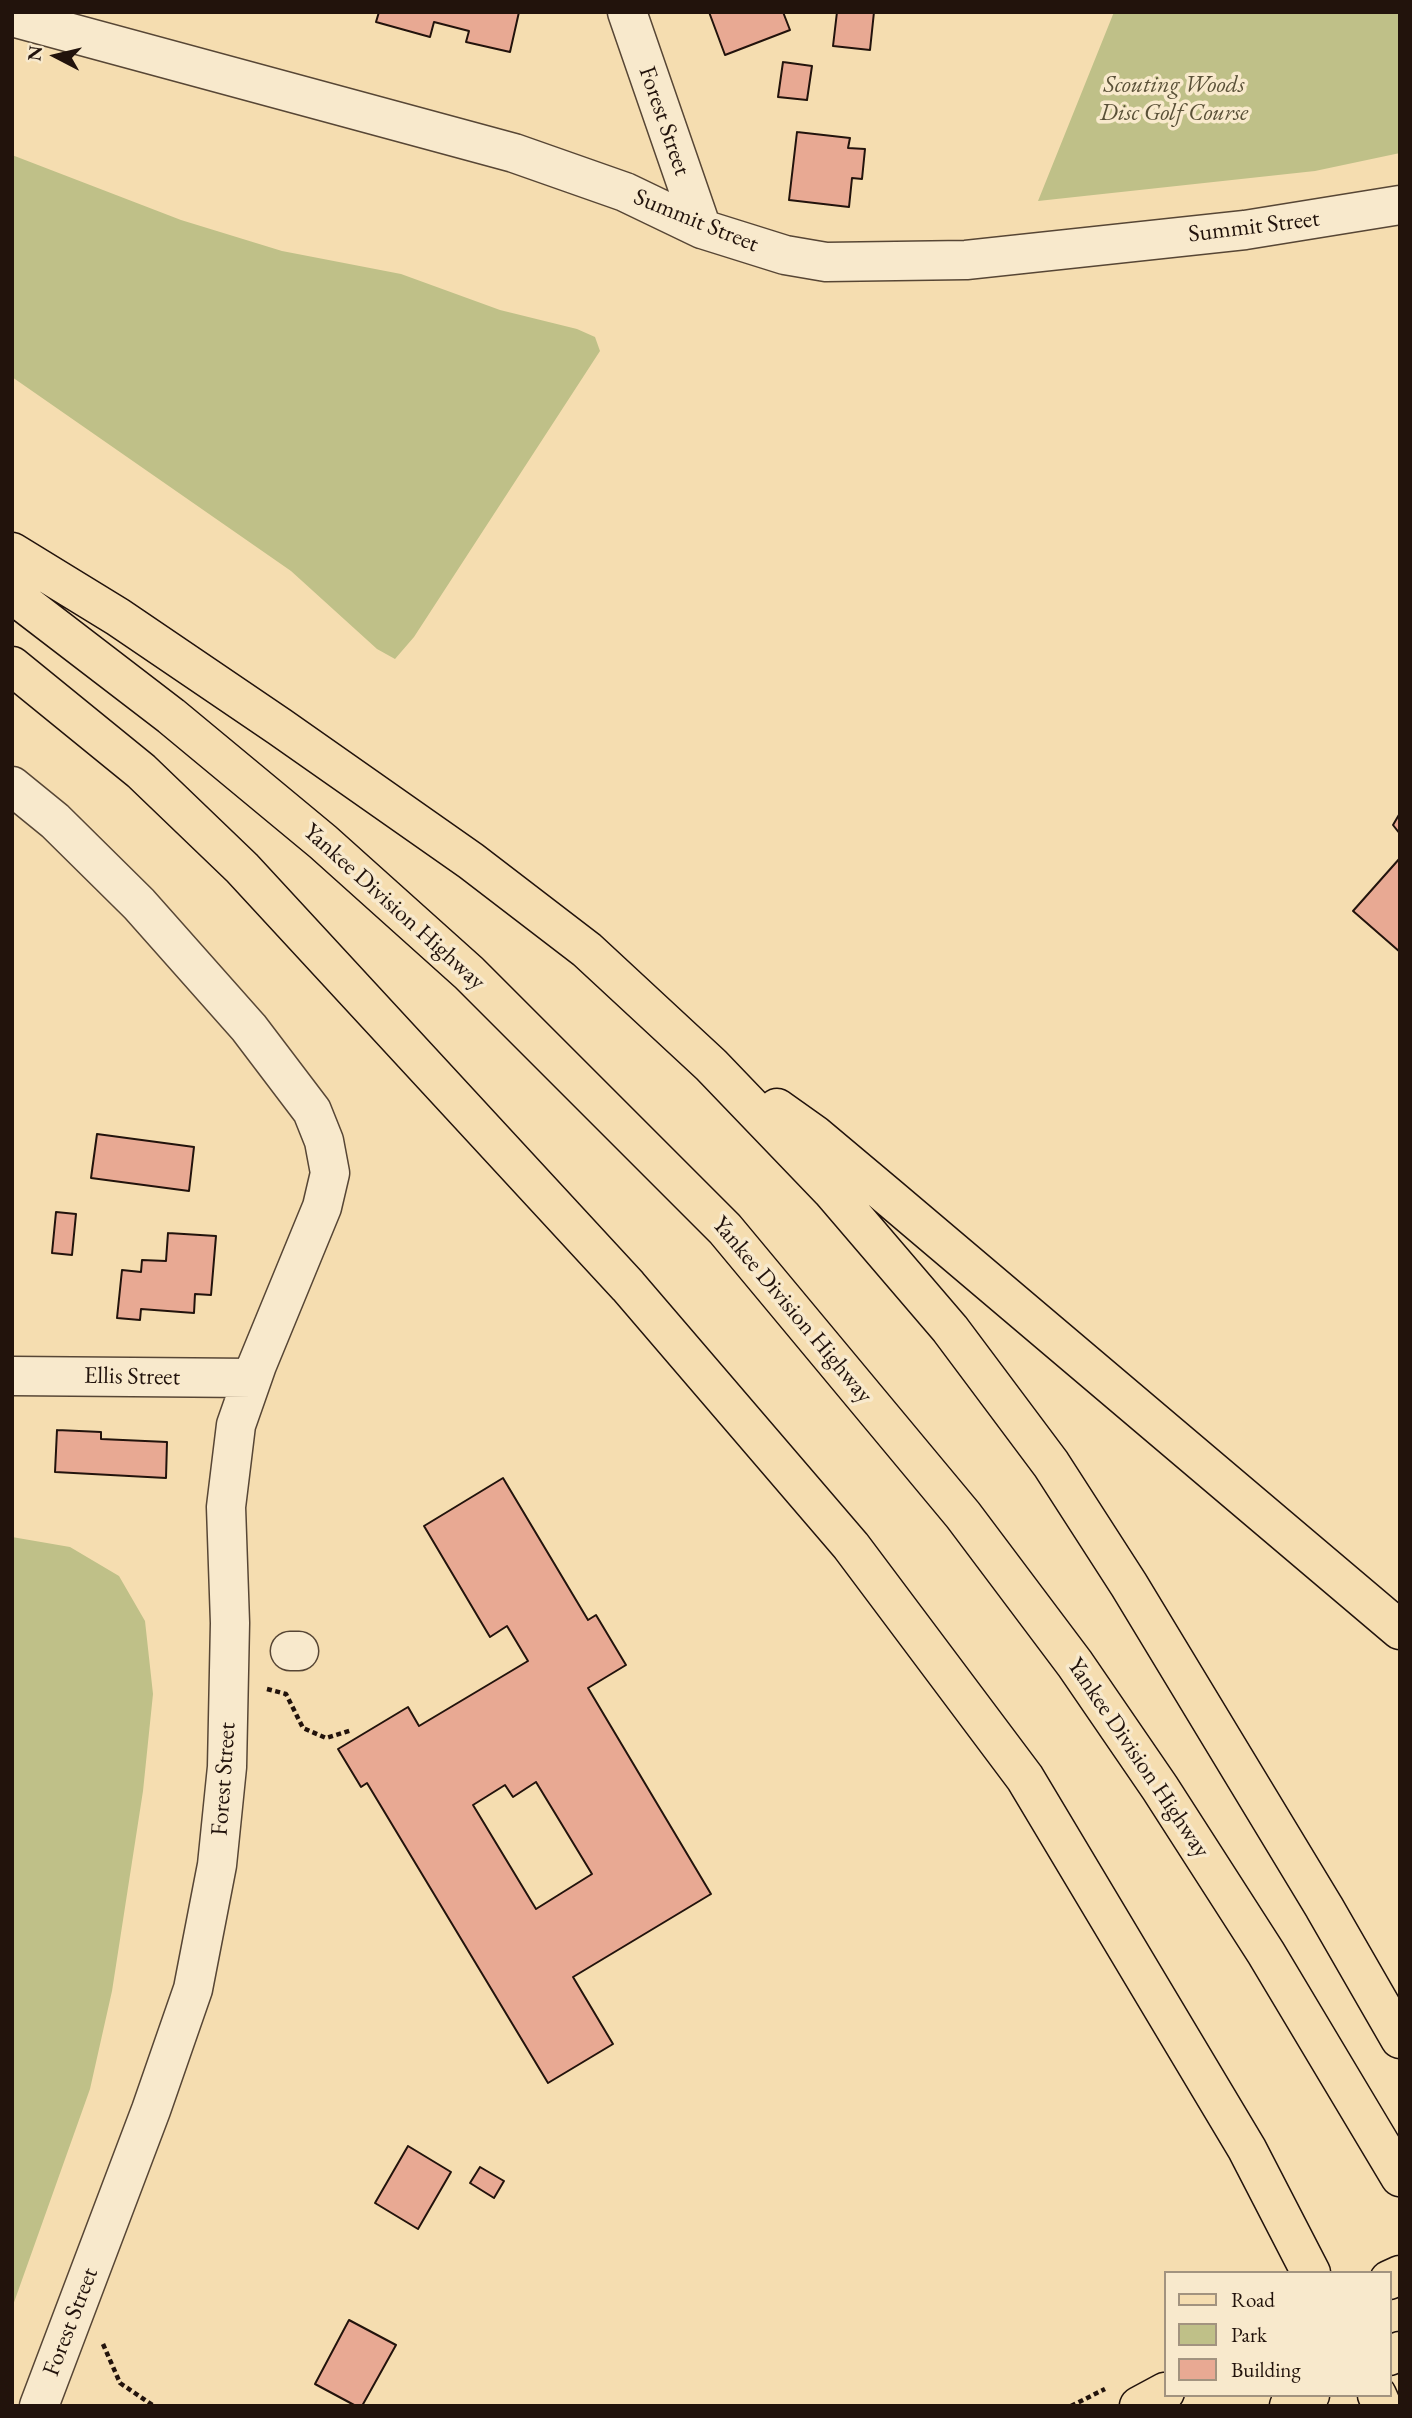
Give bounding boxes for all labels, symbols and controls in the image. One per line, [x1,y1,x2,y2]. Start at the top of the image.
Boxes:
north arrow [21,21,91,91]
text: N [21,44,48,63]
street label: Forest Street [632,63,696,179]
park label: Scouting Woods Disc Golf Course [1100,71,1248,127]
street label: Summit Street [629,183,763,259]
street label: Summit Street [1187,205,1321,249]
street label: Yankee Division Highway [297,818,491,996]
street label: Yankee Division Highway [705,1211,879,1409]
street label: Ellis Street [84,1362,180,1392]
street label: Yankee Division Highway [1060,1653,1216,1863]
street label: Forest Street [206,1721,242,1837]
street label: Forest Street [37,2264,105,2380]
legend [1164,2271,1391,2397]
text: Road [1231,2286,1275,2313]
text: Park [1231,2321,1267,2348]
text: Building [1231,2356,1301,2383]

